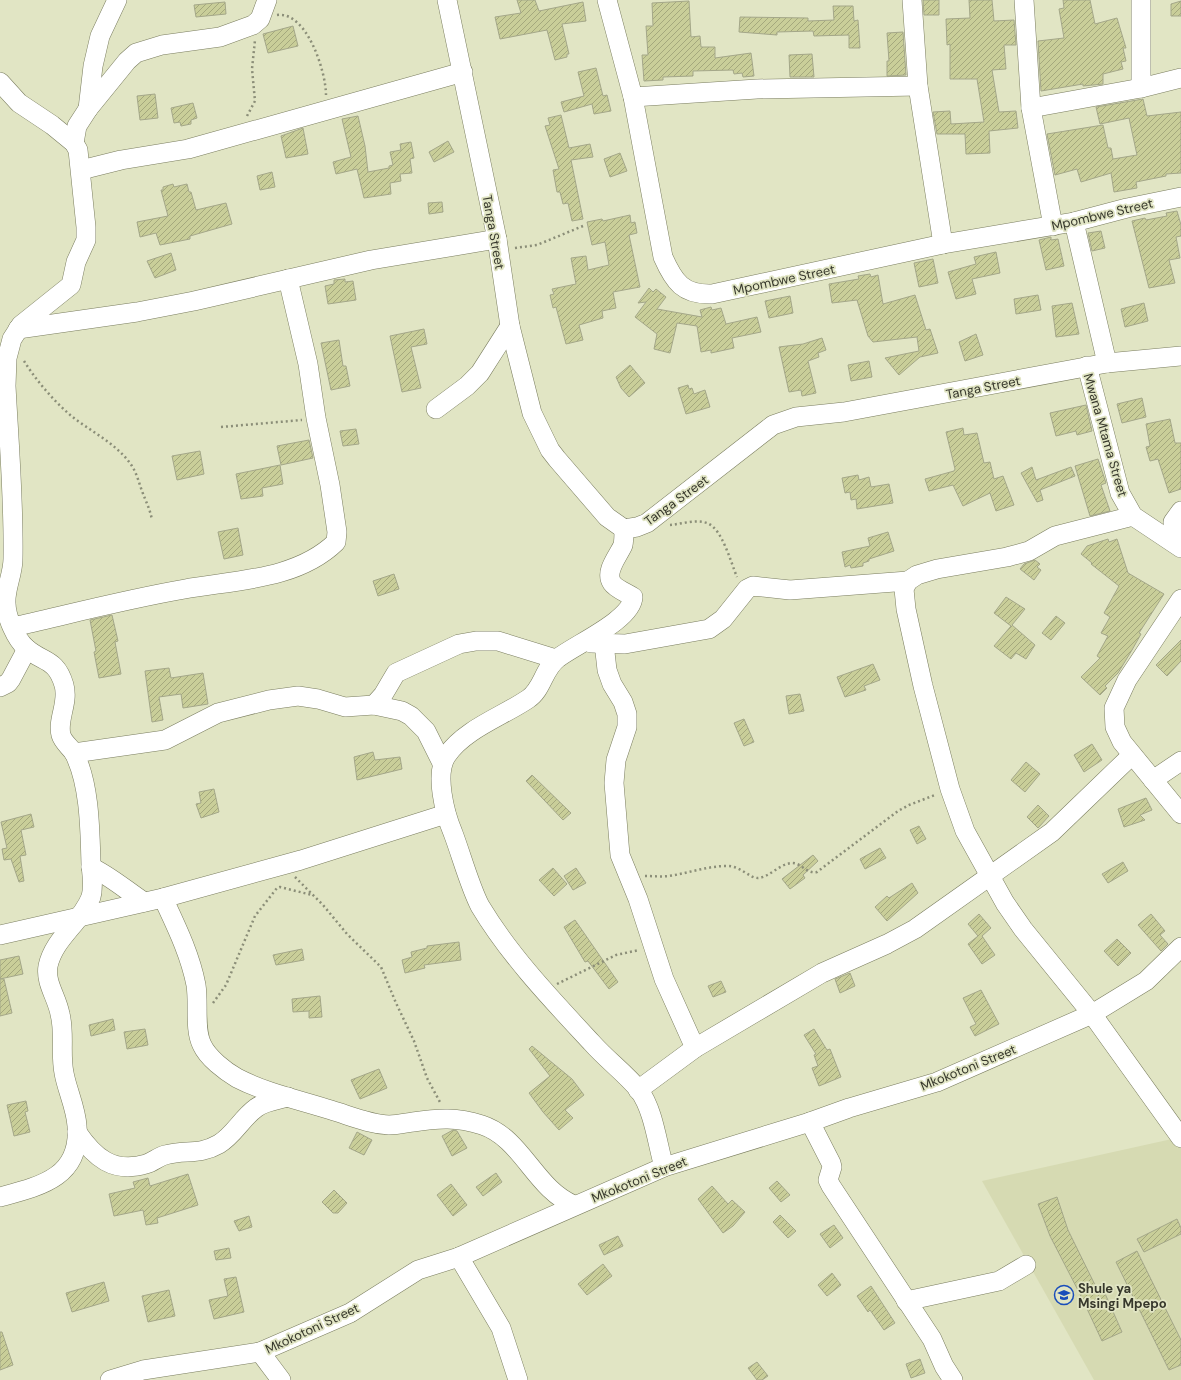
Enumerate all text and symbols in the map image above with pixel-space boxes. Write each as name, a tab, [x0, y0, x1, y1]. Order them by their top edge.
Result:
street label: Tanga Street	[479, 193, 508, 271]
street label: Mpombwe Street	[1050, 195, 1155, 234]
street label: Mpombwe Street	[732, 260, 837, 299]
street label: Mwana Mtama Street	[1080, 371, 1131, 499]
street label: Tanga Street	[944, 372, 1022, 403]
street label: Tanga Street	[641, 471, 712, 529]
street label: Mkokotoni Street	[918, 1041, 1019, 1094]
street label: Mkokotoni Street	[589, 1153, 690, 1206]
place label: Shule ya Msingi Mpepo	[1078, 1280, 1167, 1312]
school or university icon: Shule ya Msingi Mpepo	[1053, 1284, 1075, 1306]
street label: Mkokotoni Street	[263, 1299, 362, 1358]

